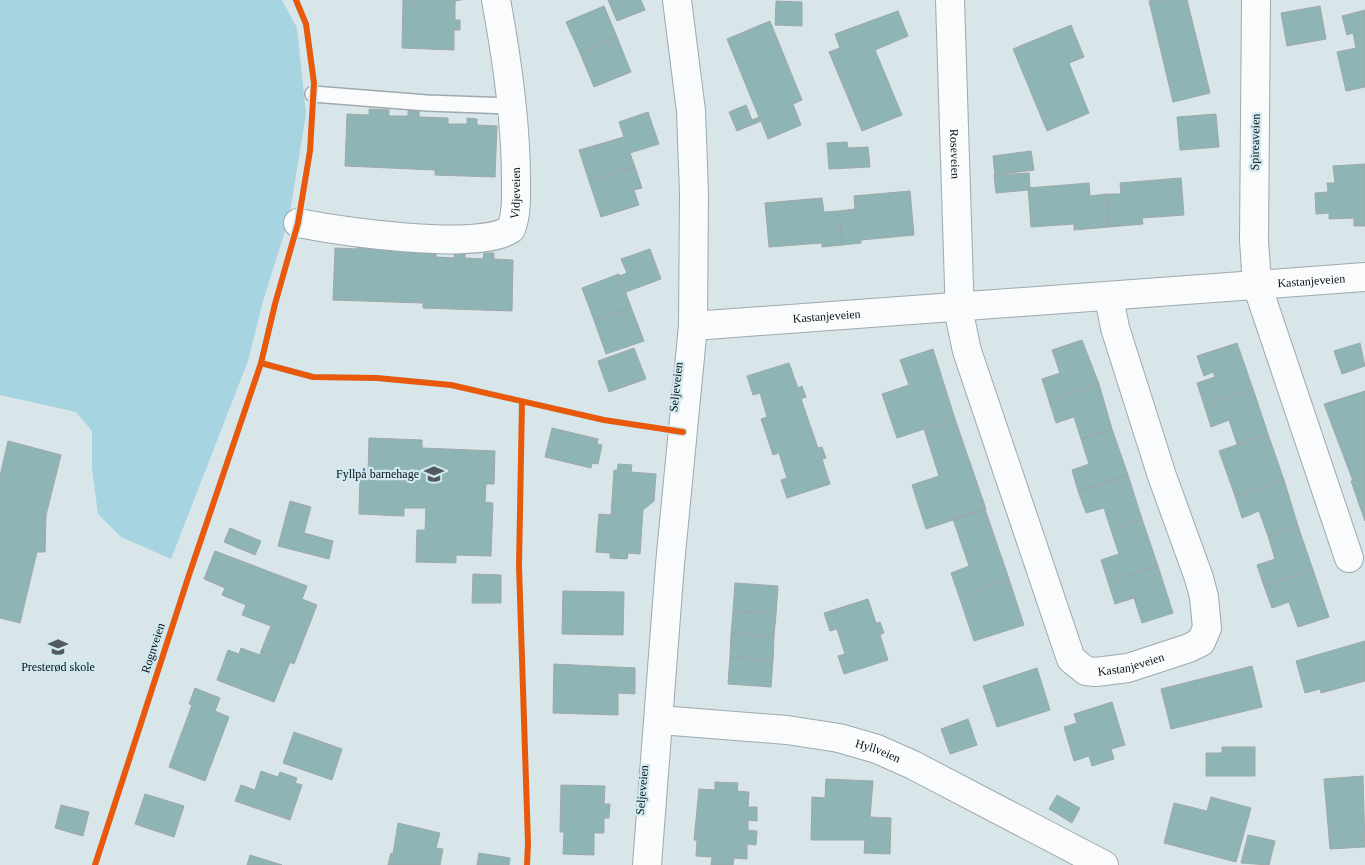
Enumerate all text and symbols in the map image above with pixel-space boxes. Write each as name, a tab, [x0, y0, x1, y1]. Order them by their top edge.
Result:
street label: Spireaveien	[1248, 114, 1262, 170]
street label: Roseveien	[947, 129, 963, 179]
street label: Vidjeveien	[507, 167, 523, 220]
street label: Kastanjeveien	[1277, 271, 1346, 290]
street label: Kastanjeveien	[792, 307, 861, 326]
street label: Seljeveien	[666, 361, 686, 413]
school or university icon: Fyllpå barnehage	[423, 463, 445, 485]
place label: Fyllpå barnehage	[336, 467, 419, 481]
street label: Rognveien	[138, 621, 168, 675]
school or university icon: Presterød skole	[47, 636, 69, 658]
street label: Kastanjeveien	[1097, 650, 1166, 679]
place label: Presterød skole	[21, 660, 95, 674]
street label: Hyllveien	[854, 736, 903, 766]
street label: Seljeveien	[633, 764, 651, 816]

